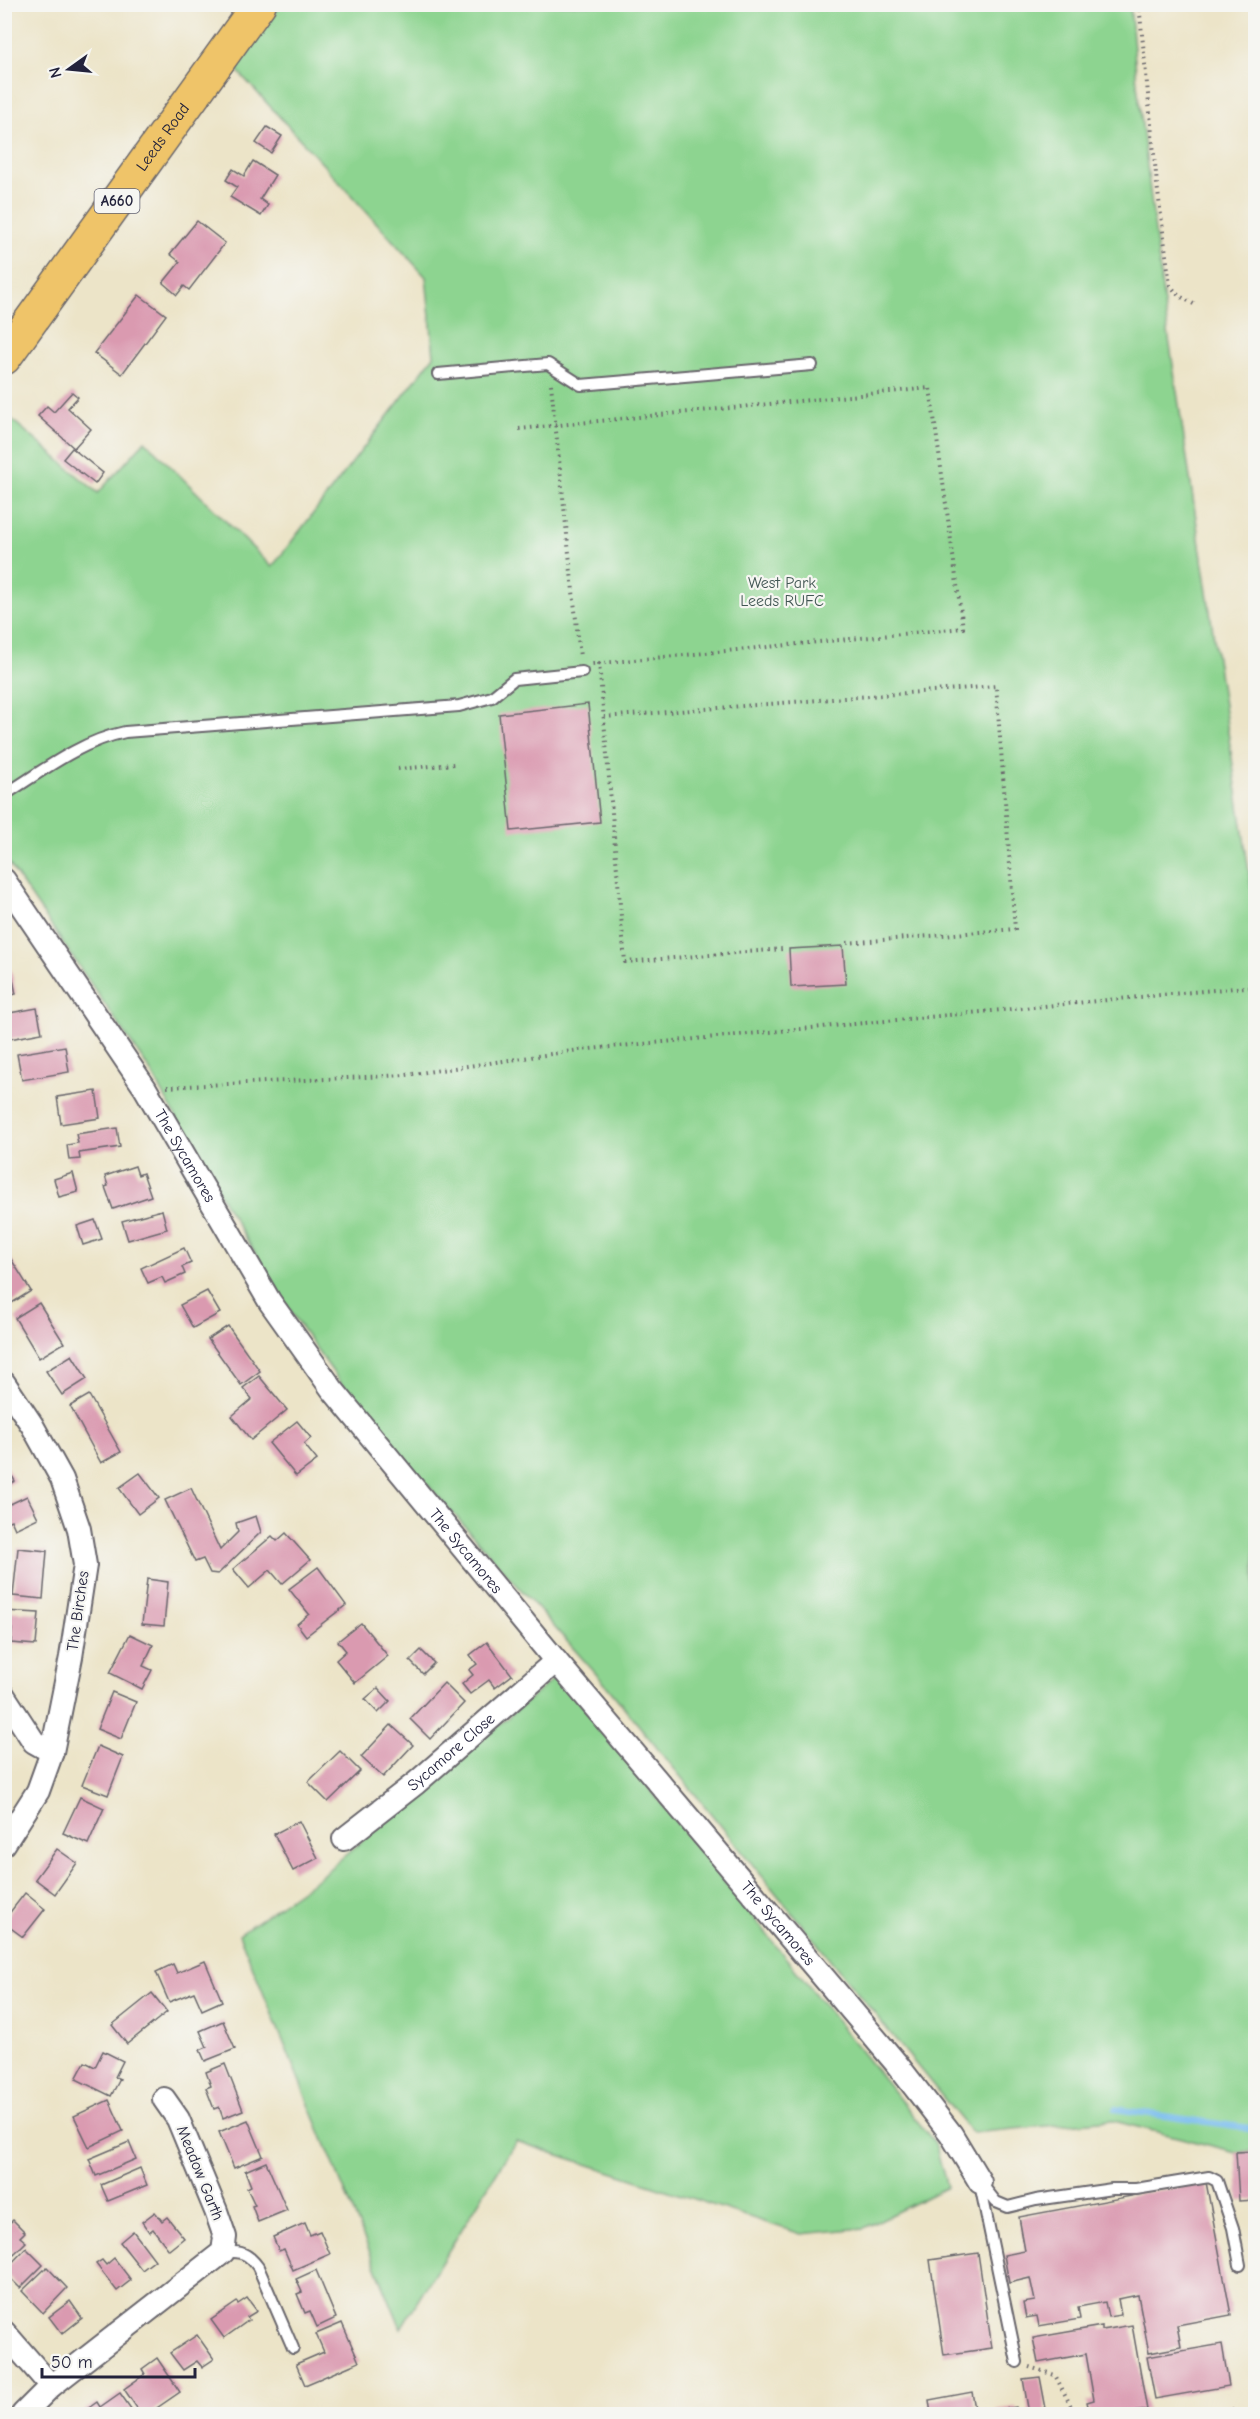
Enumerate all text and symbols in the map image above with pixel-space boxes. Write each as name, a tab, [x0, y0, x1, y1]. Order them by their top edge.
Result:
north arrow	[39, 39, 99, 99]
text: N	[45, 65, 66, 80]
street label: Leeds Road	[133, 100, 193, 175]
road number: A660	[94, 189, 140, 213]
park label: West Park Leeds RUFC	[740, 574, 824, 610]
street label: The Sycamores	[151, 1106, 219, 1206]
street label: The Sycamores	[425, 1505, 506, 1597]
street label: The Birches	[63, 1569, 93, 1652]
street label: Sycamore Close	[404, 1710, 498, 1795]
street label: The Sycamores	[737, 1878, 819, 1969]
street label: Meadow Garth	[173, 2123, 227, 2223]
scale bar	[42, 2341, 195, 2379]
text: 50 m	[51, 2352, 93, 2373]

